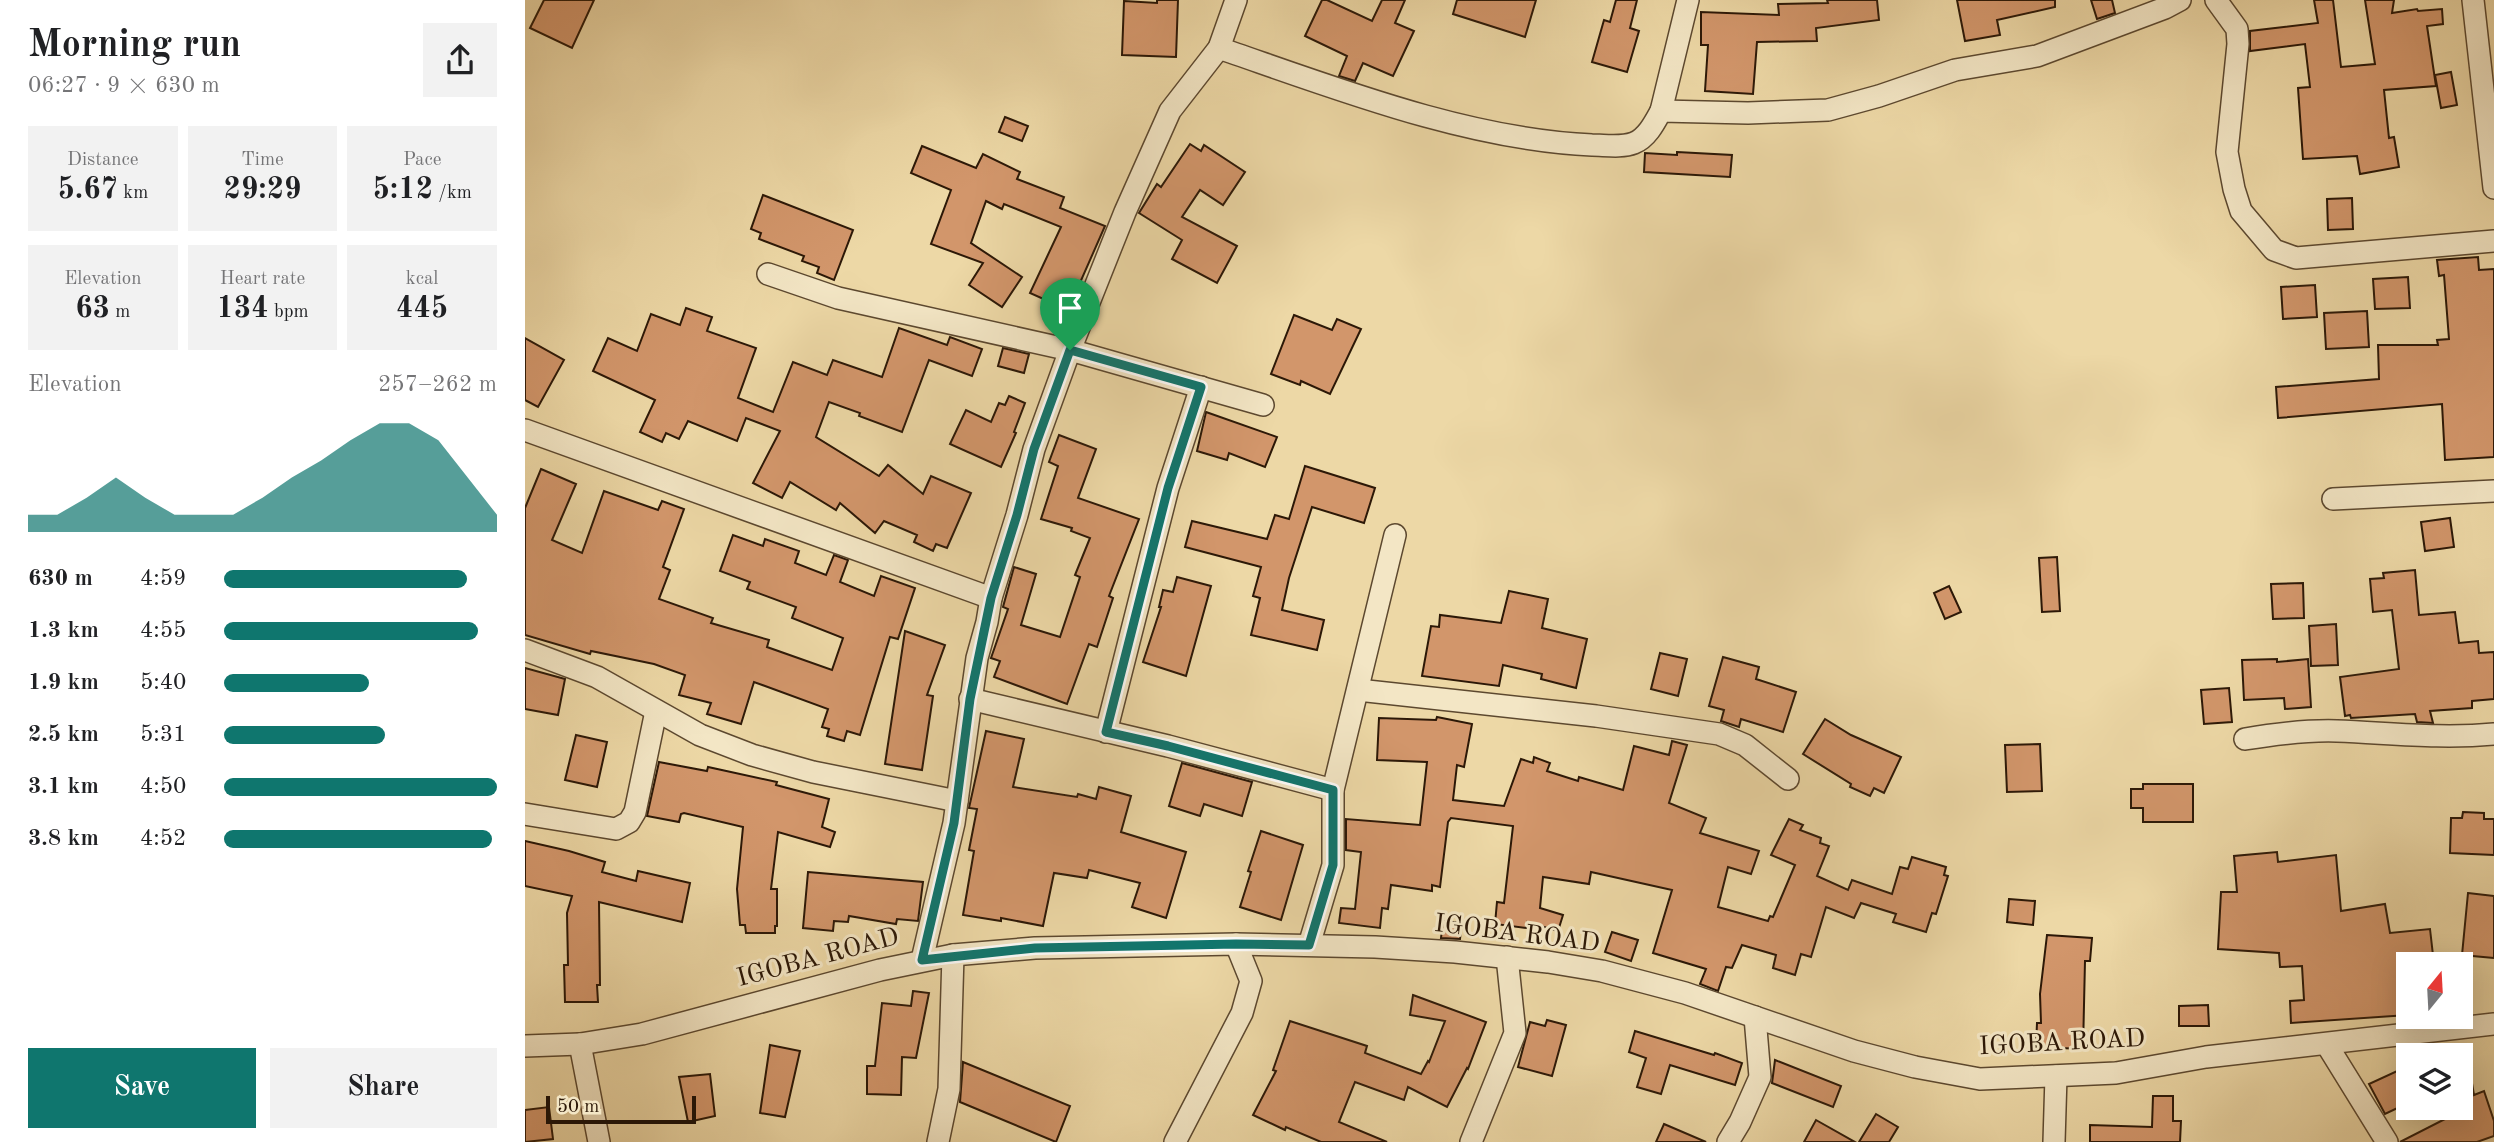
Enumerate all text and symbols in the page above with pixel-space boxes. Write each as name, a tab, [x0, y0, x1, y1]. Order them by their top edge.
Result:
button: share	[423, 23, 497, 97]
text: Morning run	[28, 27, 241, 65]
text: 06:27 · 9 × 630 m	[28, 74, 220, 97]
text: Distance	[67, 151, 139, 170]
text: Time	[241, 151, 284, 170]
text: Pace	[403, 151, 441, 170]
text: 5.67	[57, 175, 118, 205]
text: 29:29	[223, 175, 301, 205]
text: 5:12	[372, 175, 433, 205]
text: km	[118, 184, 148, 203]
text: /km	[433, 184, 472, 203]
text: Elevation	[64, 270, 141, 289]
text: Heart rate	[220, 270, 305, 289]
text: kcal	[406, 270, 439, 289]
pin	[1040, 278, 1100, 350]
icon: arrive	[1051, 289, 1089, 327]
text: 63	[75, 294, 110, 324]
text: 134	[216, 294, 269, 324]
text: 445	[396, 294, 448, 324]
text: m	[110, 303, 130, 322]
text: bpm	[269, 303, 309, 322]
text: Elevation	[28, 373, 122, 396]
text: 257–262 m	[378, 373, 497, 396]
text: 630 m	[28, 567, 93, 590]
text: 4:59	[140, 567, 186, 590]
text: 1.3 km	[28, 619, 99, 642]
text: 4:55	[140, 619, 186, 642]
text: 1.9 km	[28, 671, 99, 694]
text: 5:40	[140, 671, 186, 694]
text: 2.5 km	[28, 723, 99, 746]
text: 5:31	[140, 723, 186, 746]
text: 3.1 km	[28, 775, 99, 798]
text: 4:50	[140, 775, 186, 798]
text: 3.8 km	[28, 827, 99, 850]
text: 4:52	[140, 827, 186, 850]
street label: IGOBA ROAD	[1433, 911, 1601, 957]
street label: IGOBA ROAD	[734, 924, 902, 992]
north arrow	[2396, 952, 2473, 1029]
map controls	[2396, 952, 2473, 1120]
street label: IGOBA ROAD	[1978, 1026, 2146, 1060]
button: layers	[2396, 1043, 2473, 1120]
button: Save	[28, 1048, 256, 1128]
button: Share	[270, 1048, 497, 1128]
scale bar	[546, 1093, 697, 1125]
text: 50 m	[557, 1098, 599, 1117]

